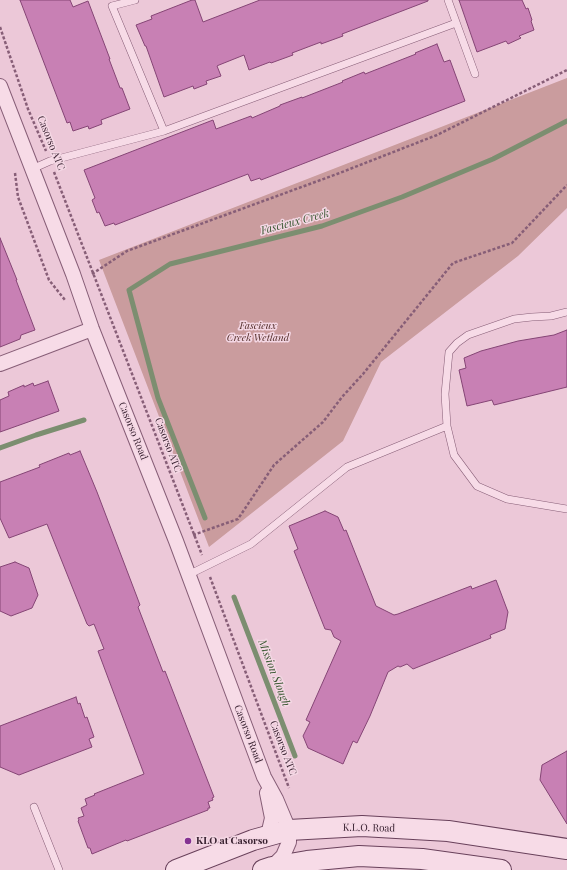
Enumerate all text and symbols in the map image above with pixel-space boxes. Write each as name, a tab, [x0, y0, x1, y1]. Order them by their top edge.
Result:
street label: Casorso ATC	[35, 114, 67, 172]
water label: Fascieux Creek	[259, 207, 331, 237]
park label: Fascieux Creek Wetland	[227, 320, 289, 344]
street label: Casorso Road	[116, 400, 150, 462]
street label: Casorso ATC	[152, 416, 184, 474]
water label: Mission Slough	[255, 638, 293, 708]
street label: Casorso Road	[231, 703, 265, 765]
street label: Casorso ATC	[267, 719, 299, 777]
street label: K.L.O. Road	[343, 822, 395, 834]
place label: KLO at Casorso	[196, 835, 268, 847]
marker: KLO at Casorso	[183, 836, 193, 846]

